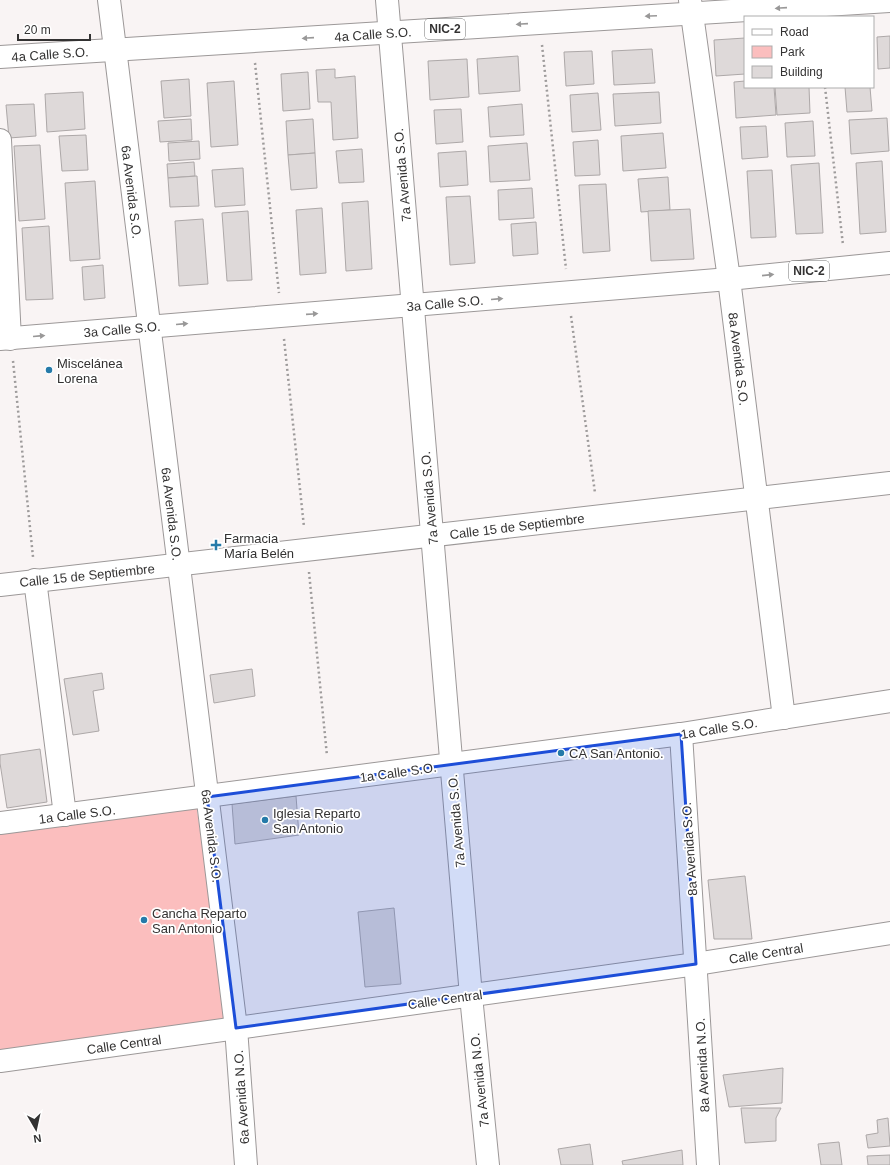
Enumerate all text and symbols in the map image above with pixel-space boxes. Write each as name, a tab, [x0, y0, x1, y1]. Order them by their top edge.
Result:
one-way arrow	[775, 5, 787, 12]
one-way arrow	[645, 13, 657, 20]
scale bar	[18, 16, 90, 42]
legend	[744, 16, 874, 88]
road number: NIC-2	[425, 19, 465, 39]
one-way arrow	[516, 21, 528, 28]
text: 20 m	[24, 23, 51, 37]
street label: 4a Calle S.O.	[334, 24, 412, 45]
text: Road	[780, 25, 809, 39]
one-way arrow	[302, 34, 314, 41]
street label: 4a Calle S.O.	[11, 44, 89, 65]
text: Park	[780, 45, 806, 59]
text: Building	[780, 65, 823, 79]
street label: 7a Avenida S.O.	[391, 128, 414, 222]
street label: 6a Avenida S.O.	[118, 145, 145, 239]
road number: NIC-2	[789, 261, 829, 281]
one-way arrow	[762, 272, 774, 279]
street label: 3a Calle S.O.	[406, 293, 484, 314]
one-way arrow	[491, 295, 503, 302]
one-way arrow	[306, 310, 318, 317]
street label: 8a Avenida S.O.	[725, 312, 752, 406]
street label: 3a Calle S.O.	[83, 319, 161, 340]
one-way arrow	[176, 321, 188, 328]
one-way arrow	[33, 333, 45, 340]
place label: Miscelánea Lorena	[57, 356, 124, 386]
marker: Miscelánea Lorena	[44, 365, 54, 375]
street label: 7a Avenida S.O.	[418, 451, 441, 545]
street label: 6a Avenida S.O.	[158, 467, 185, 561]
street label: Calle 15 de Septiembre	[449, 511, 585, 542]
place label: Farmacia María Belén	[224, 531, 294, 561]
marker: Farmacia María Belén	[211, 540, 221, 550]
street label: Calle 15 de Septiembre	[19, 561, 155, 590]
street label: 1a Calle S.O.	[680, 715, 758, 742]
place label: CA San Antonio.	[569, 746, 664, 761]
marker: CA San Antonio.	[556, 748, 566, 758]
street label: 1a Calle S.O.	[359, 760, 437, 785]
street label: 7a Avenida S.O.	[445, 774, 468, 868]
street label: 6a Avenida S.O.	[198, 789, 225, 883]
street label: 1a Calle S.O.	[38, 802, 116, 827]
street label: 8a Avenida S.O.	[679, 802, 700, 896]
place label: Iglesia Reparto San Antonio	[273, 806, 360, 836]
marker: Iglesia Reparto San Antonio	[260, 815, 270, 825]
place label: Cancha Reparto San Antonio	[152, 906, 247, 936]
marker: Cancha Reparto San Antonio	[139, 915, 149, 925]
street label: Calle Central	[728, 940, 804, 967]
street label: Calle Central	[407, 987, 483, 1012]
street label: 8a Avenida N.O.	[693, 1017, 712, 1113]
street label: Calle Central	[86, 1032, 162, 1057]
street label: 7a Avenida N.O.	[467, 1032, 492, 1128]
street label: 6a Avenida N.O.	[231, 1049, 252, 1145]
north arrow	[16, 1109, 56, 1149]
text: N	[33, 1132, 42, 1145]

